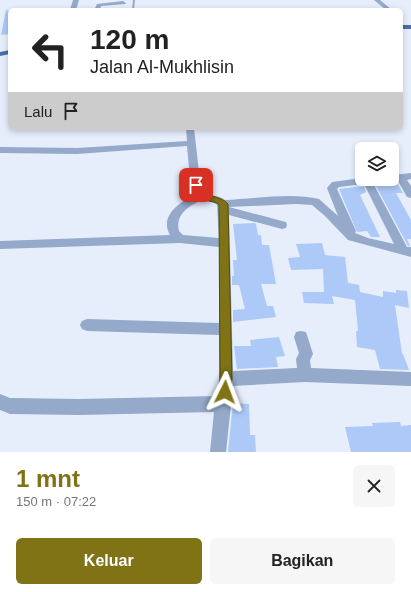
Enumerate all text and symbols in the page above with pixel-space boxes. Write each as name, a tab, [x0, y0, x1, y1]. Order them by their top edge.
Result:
icon: left	[24, 24, 76, 76]
text: 120 m	[90, 24, 169, 55]
text: Jalan Al-Mukhlisin	[90, 57, 234, 77]
icon: arrive	[60, 100, 82, 122]
text: Lalu	[24, 103, 52, 120]
map controls	[355, 142, 399, 186]
button: layers	[355, 142, 399, 186]
pin	[179, 168, 213, 202]
icon: arrive	[185, 174, 207, 196]
position arrow	[204, 371, 246, 413]
text: 1 mnt	[16, 465, 80, 492]
button: close	[353, 465, 395, 507]
text: 150 m · 07:22	[16, 494, 96, 509]
button: Keluar	[16, 538, 202, 584]
button: Bagikan	[210, 538, 395, 584]

